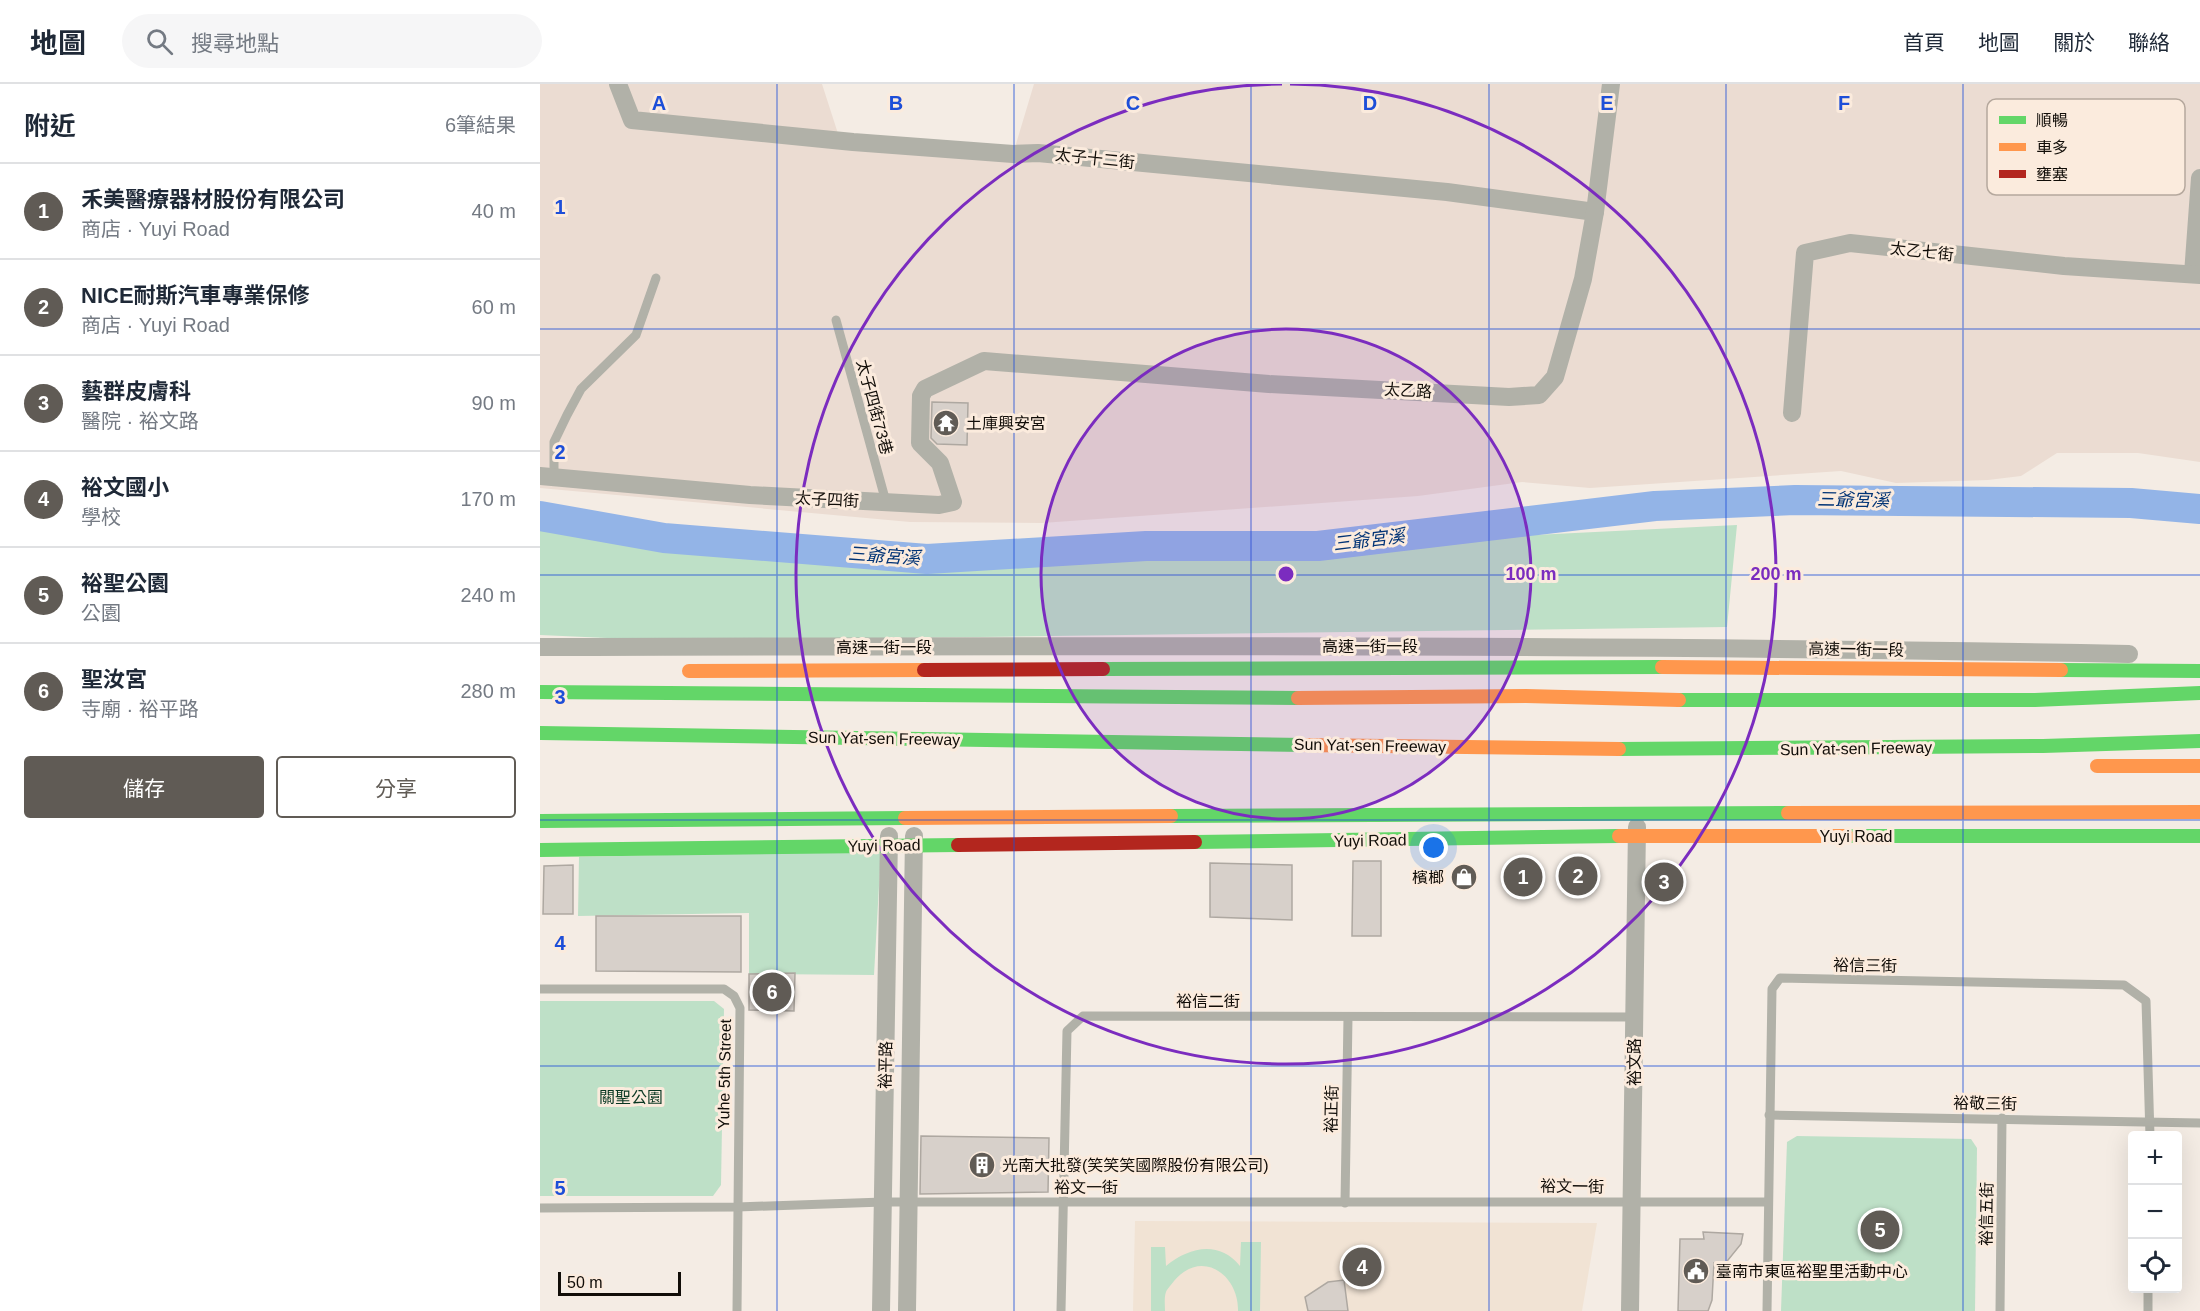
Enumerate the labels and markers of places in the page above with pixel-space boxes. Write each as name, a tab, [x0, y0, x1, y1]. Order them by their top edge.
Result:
temple icon: 土庫興安宮	[931, 408, 961, 438]
place label: 土庫興安宮	[966, 415, 1046, 432]
centre of rings	[1276, 564, 1296, 584]
pin: 1	[1504, 854, 1542, 900]
pin: 2	[1558, 854, 1598, 898]
pin: 3	[1644, 860, 1684, 904]
shop icon: 檳榔	[1449, 862, 1479, 892]
place label: 檳榔	[1412, 869, 1444, 886]
pin: 6	[752, 970, 792, 1014]
building icon: 光南大批發(笑笑笑國際股份有限公司)	[967, 1150, 997, 1180]
place label: 光南大批發(笑笑笑國際股份有限公司)	[1002, 1157, 1269, 1174]
pin: 5	[1860, 1208, 1900, 1252]
pin: 4	[1342, 1244, 1382, 1290]
public building icon: 臺南市東區裕聖里活動中心	[1681, 1256, 1711, 1286]
place label: 臺南市東區裕聖里活動中心	[1716, 1263, 1908, 1280]

